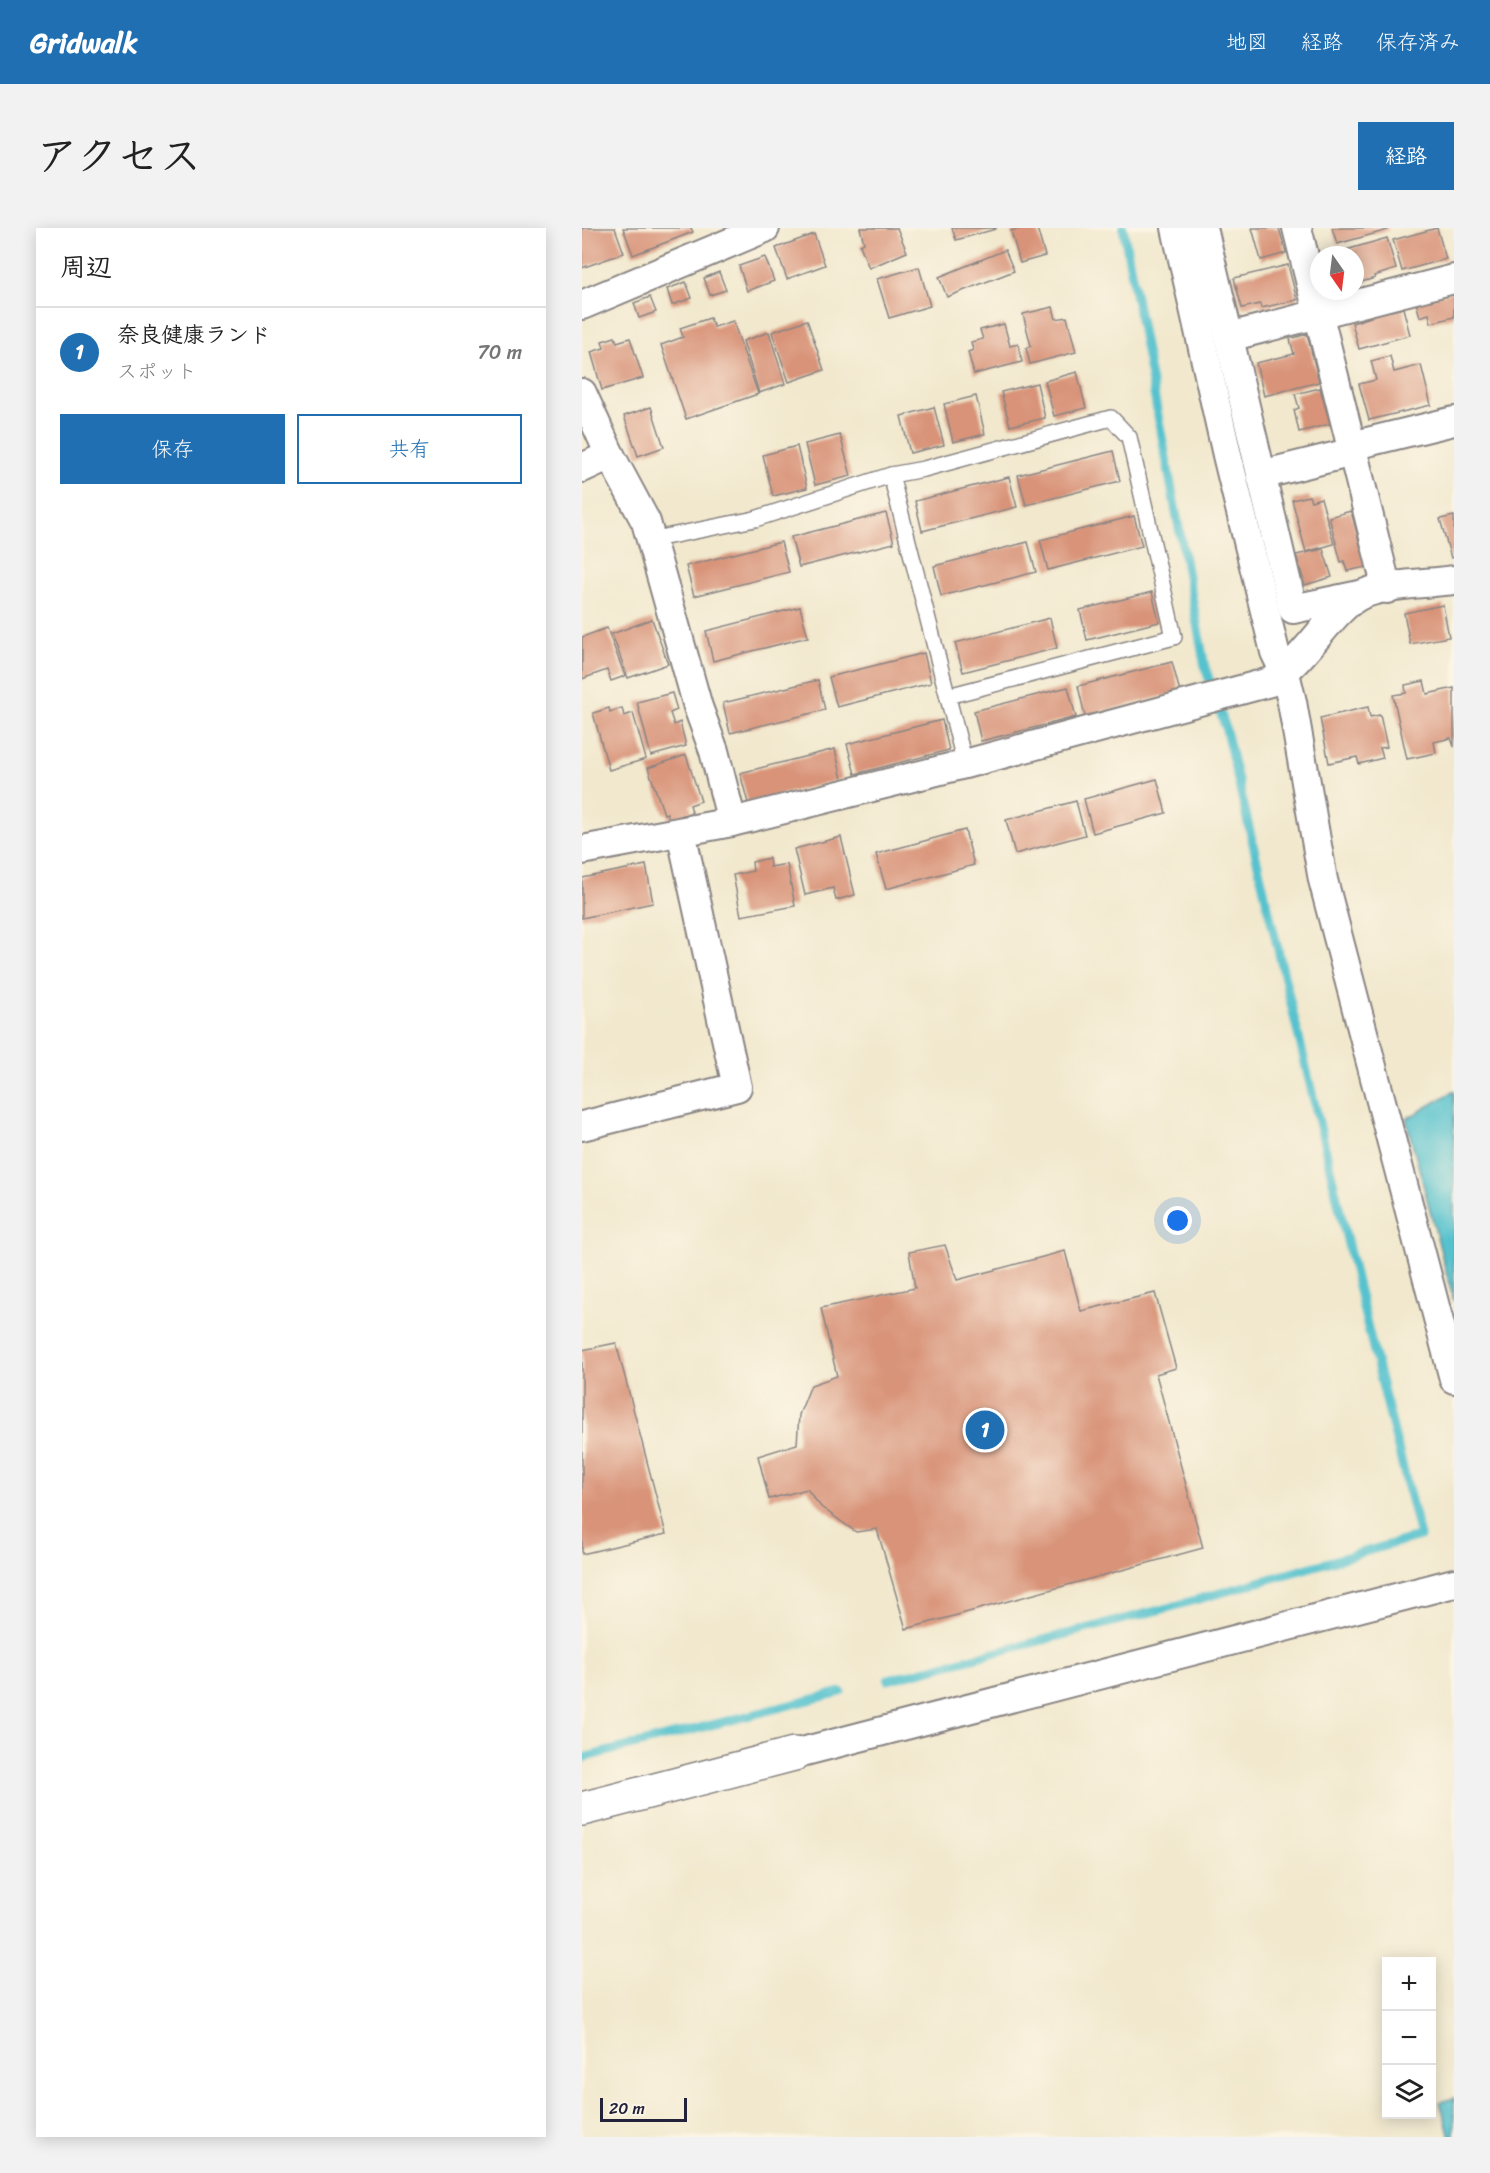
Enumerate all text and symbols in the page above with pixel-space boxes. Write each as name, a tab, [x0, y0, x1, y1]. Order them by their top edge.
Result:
text: Gridwalk	[30, 18, 138, 67]
text: 地図	[1226, 23, 1268, 61]
text: 経路	[1301, 23, 1343, 61]
text: 保存済み	[1376, 23, 1460, 61]
text: アクセス	[36, 119, 201, 193]
button: 経路	[1358, 122, 1454, 190]
text: 周辺	[60, 244, 112, 290]
north arrow	[1310, 246, 1364, 300]
text: 奈良健康ランド	[117, 315, 271, 354]
text: 1	[75, 335, 84, 370]
text: 70 m	[477, 335, 522, 370]
text: スポット	[117, 354, 197, 389]
button: 保存	[60, 414, 285, 484]
button: 共有	[297, 414, 522, 484]
your location	[1163, 1206, 1192, 1235]
pin: 1	[966, 1408, 1004, 1452]
map controls	[1382, 1957, 1436, 2119]
button: +	[1382, 1957, 1436, 2011]
button: −	[1382, 2011, 1436, 2065]
button: layers	[1382, 2065, 1436, 2119]
text: 20 m	[609, 2094, 645, 2123]
scale bar	[600, 2095, 687, 2122]

